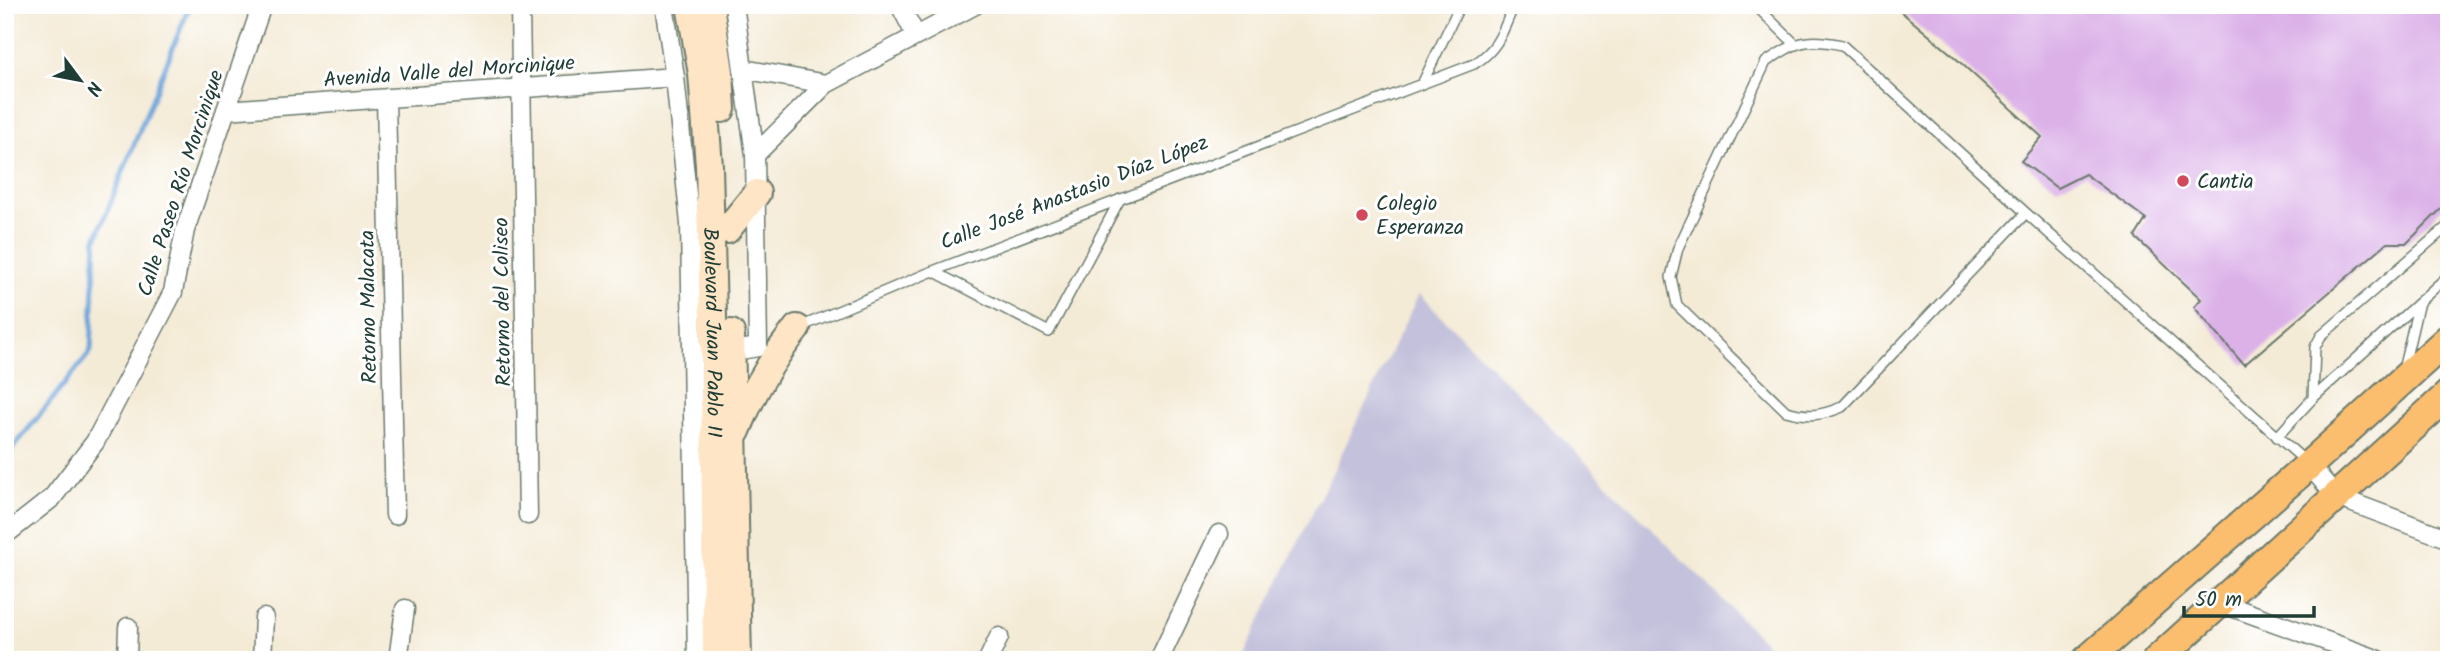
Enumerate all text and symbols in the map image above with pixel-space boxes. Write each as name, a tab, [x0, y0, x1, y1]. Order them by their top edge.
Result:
north arrow	[46, 46, 116, 116]
street label: Avenida Valle del Morcinique	[322, 47, 576, 98]
street label: Calle Paseo Río Morcinique	[129, 65, 234, 301]
text: N	[77, 75, 109, 101]
street label: Calle José Anastasio Díaz López	[936, 127, 1213, 260]
place label: Cantia	[2197, 166, 2254, 199]
marker: Cantia	[2175, 173, 2191, 189]
place label: Colegio Esperanza	[1376, 188, 1464, 245]
marker: Colegio Esperanza	[1354, 207, 1370, 223]
street label: Retorno del Coliseo	[486, 217, 521, 387]
street label: Boulevard Juan Pablo II	[693, 227, 730, 438]
street label: Retorno Malacata	[352, 230, 387, 384]
scale bar	[2184, 574, 2314, 618]
text: 50 m	[2195, 584, 2242, 617]

